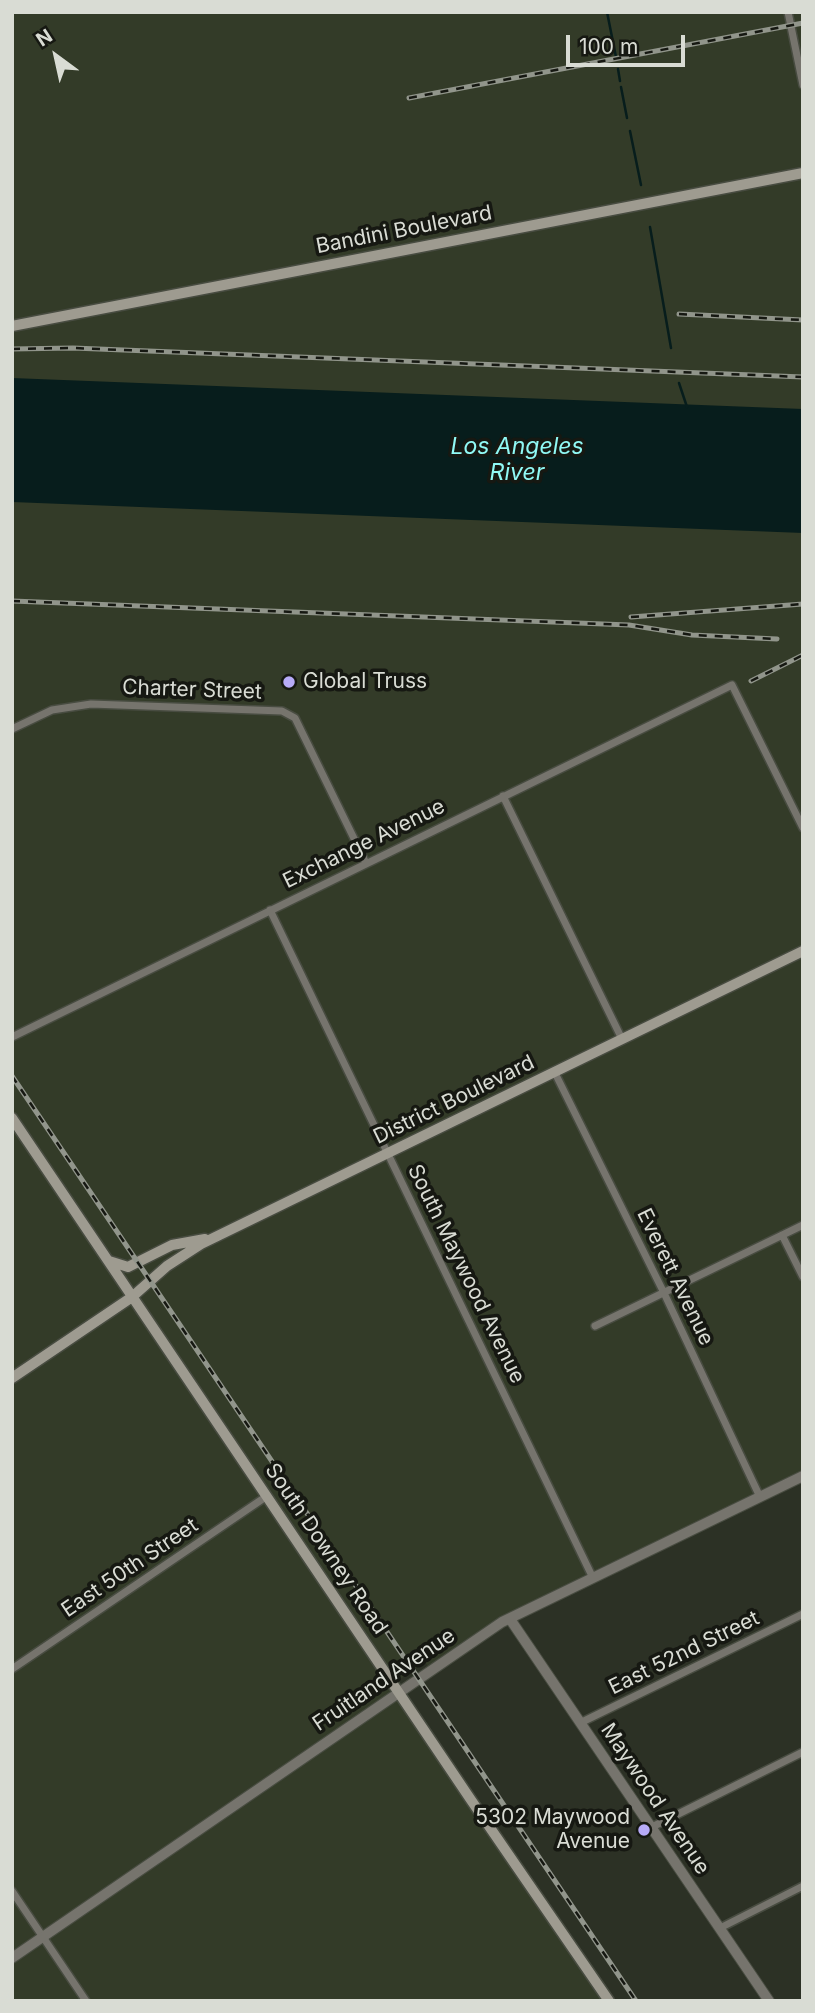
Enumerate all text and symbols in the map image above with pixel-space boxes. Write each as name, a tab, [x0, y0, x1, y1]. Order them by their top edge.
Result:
north arrow	[21, 21, 91, 91]
scale bar	[570, 21, 689, 65]
text: N	[32, 24, 57, 52]
text: 100 m	[579, 34, 638, 59]
street label: Bandini Boulevard	[314, 201, 494, 259]
water label: Los Angeles River	[450, 433, 584, 487]
place label: Global Truss	[303, 669, 427, 695]
marker: Global Truss	[281, 674, 297, 690]
street label: Charter Street	[122, 675, 262, 705]
street label: Exchange Avenue	[279, 794, 449, 894]
street label: District Boulevard	[369, 1050, 539, 1150]
street label: South Maywood Avenue	[402, 1160, 530, 1388]
street label: Everett Avenue	[631, 1205, 719, 1349]
street label: South Downey Road	[259, 1459, 393, 1639]
street label: East 50th Street	[57, 1513, 203, 1623]
street label: East 52nd Street	[605, 1606, 763, 1700]
street label: Fruitland Avenue	[308, 1623, 460, 1737]
street label: Maywood Avenue	[595, 1719, 715, 1879]
place label: 5302 Maywood Avenue	[475, 1805, 630, 1855]
marker: 5302 Maywood Avenue	[636, 1822, 652, 1838]

